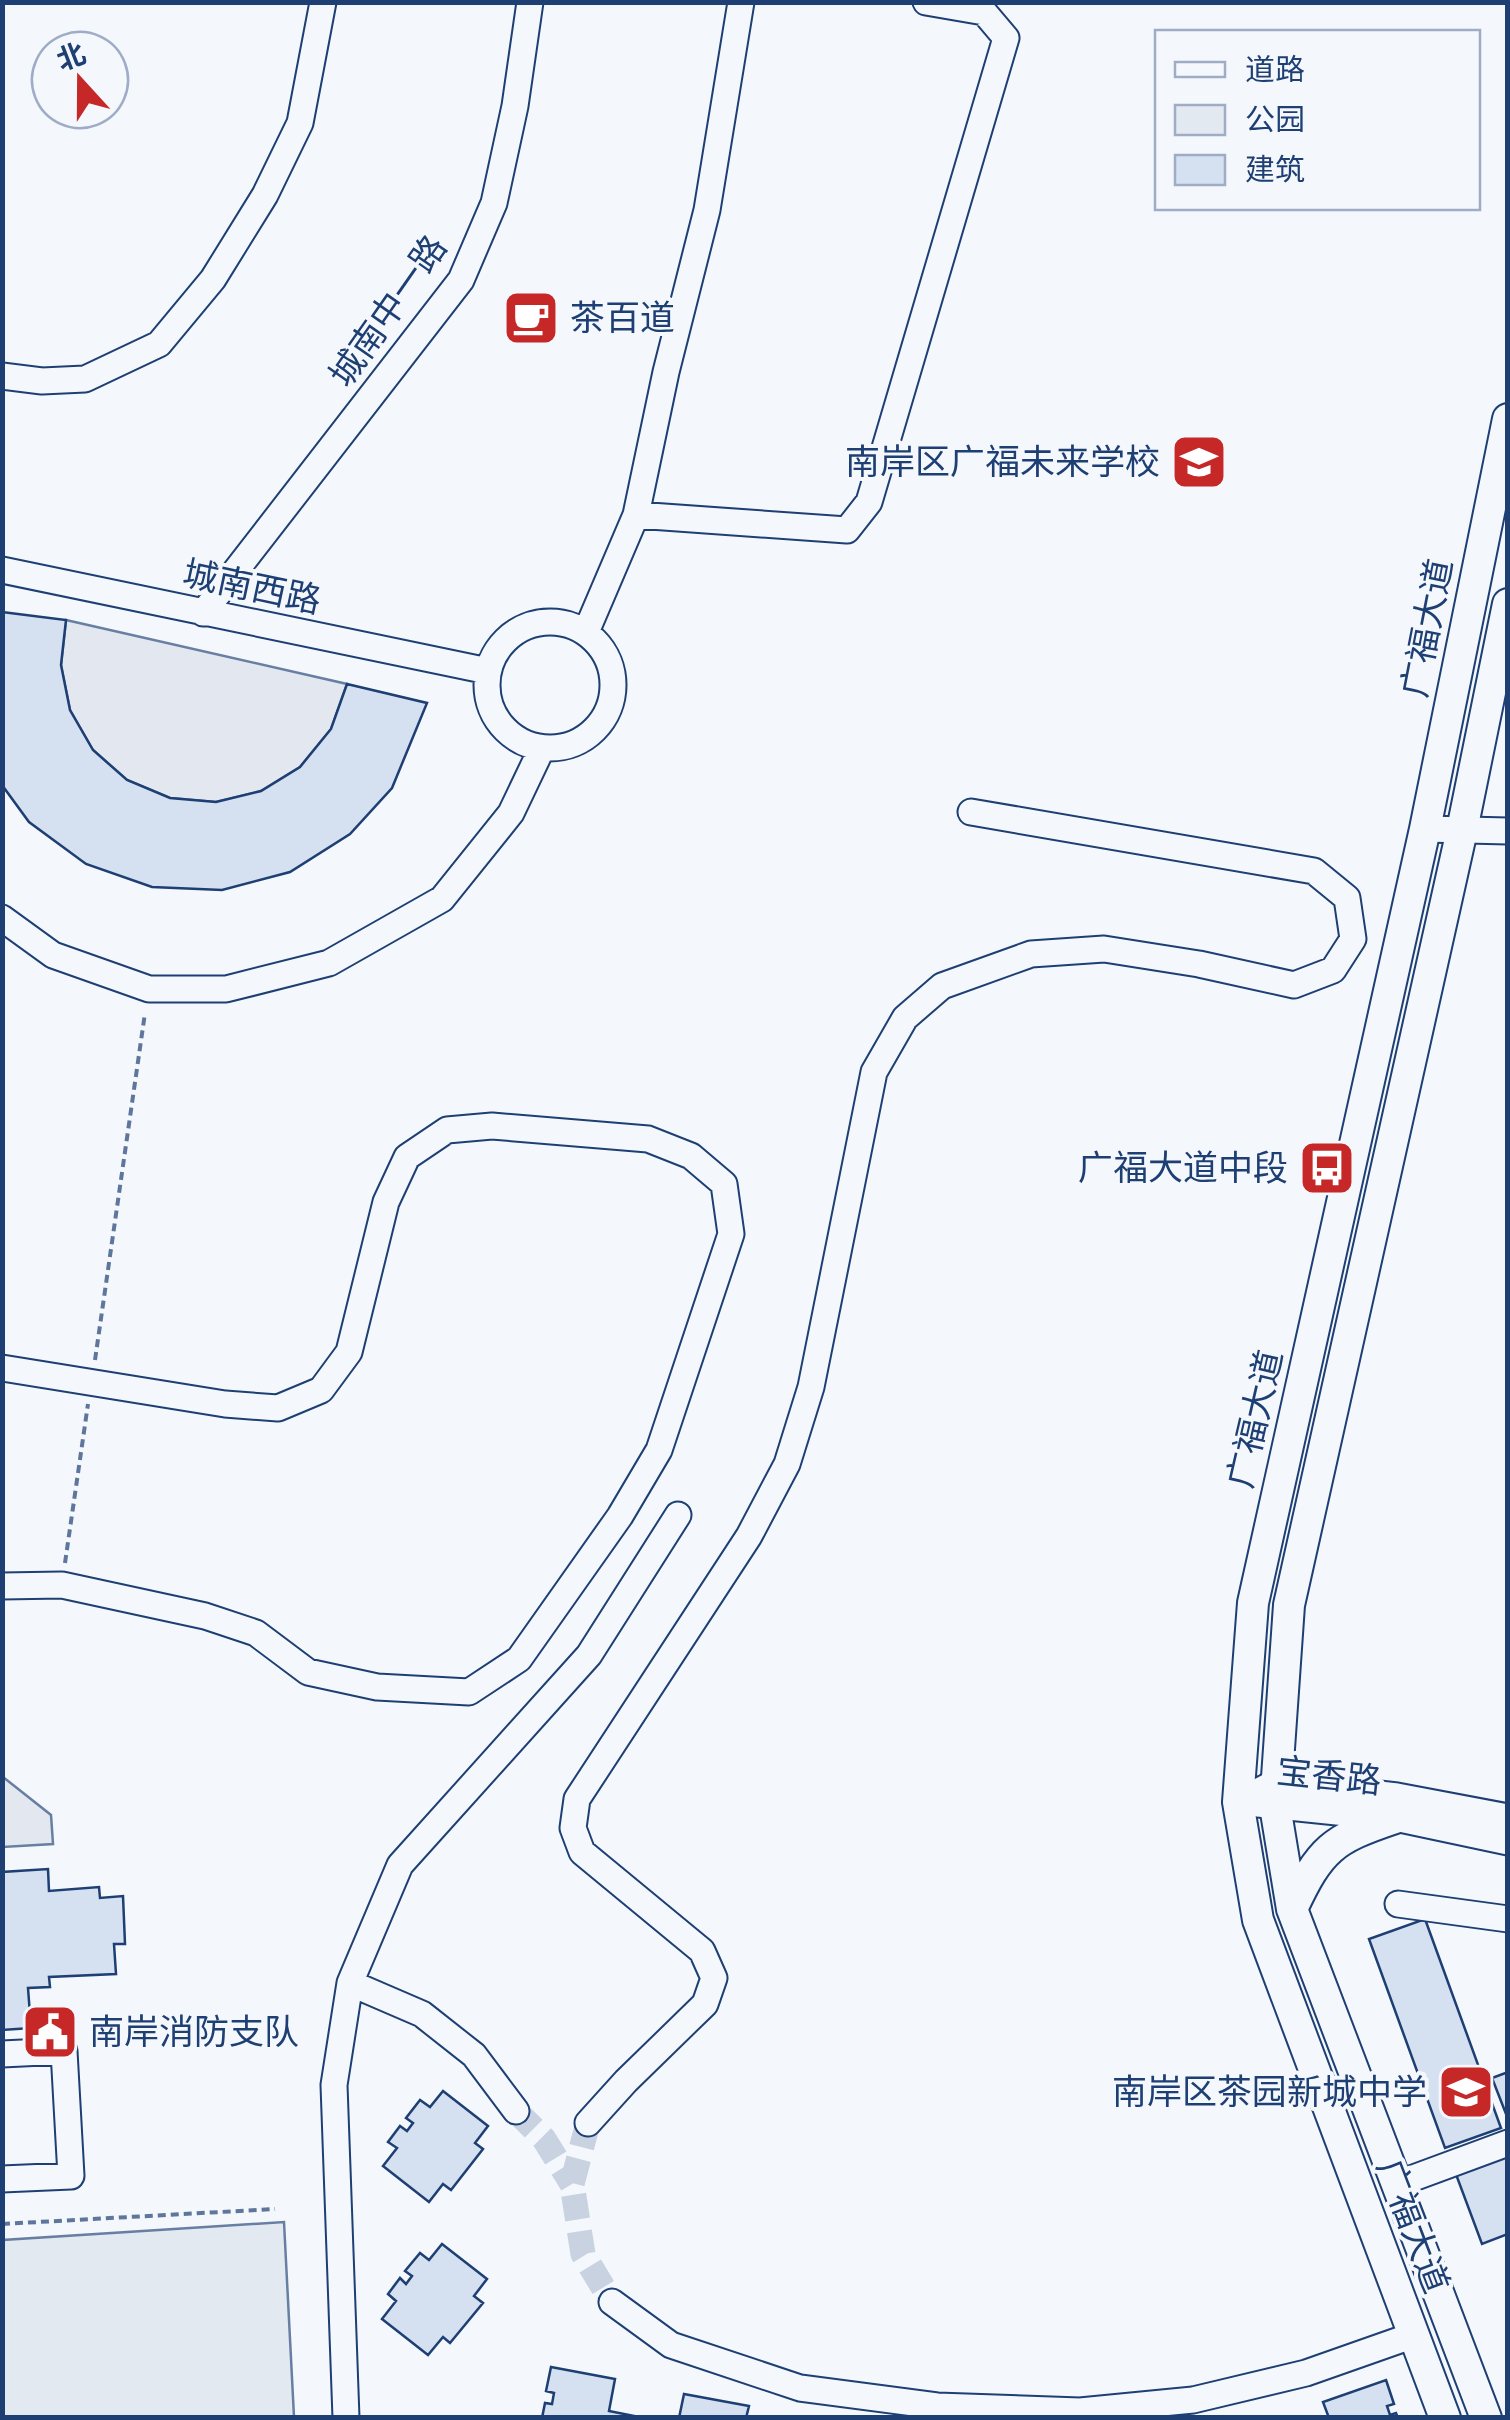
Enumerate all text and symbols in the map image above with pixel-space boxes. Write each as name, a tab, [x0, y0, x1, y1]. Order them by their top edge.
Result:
north arrow	[30, 30, 130, 130]
legend	[1155, 30, 1480, 210]
text: 北	[52, 35, 91, 78]
text: 道路	[1245, 50, 1305, 88]
text: 公园	[1245, 100, 1305, 138]
text: 建筑	[1245, 150, 1305, 188]
street label: 城南中一路	[320, 227, 456, 395]
cafe icon: 茶百道	[501, 288, 561, 348]
place label: 茶百道	[570, 296, 675, 340]
school or university icon: 南岸区广福未来学校	[1169, 432, 1229, 492]
place label: 南岸区广福未来学校	[845, 440, 1160, 484]
street label: 城南西路	[179, 551, 325, 623]
street label: 广福大道	[1392, 555, 1462, 701]
bus stop icon: 广福大道中段	[1297, 1138, 1357, 1198]
place label: 广福大道中段	[1078, 1146, 1288, 1190]
street label: 广福大道	[1218, 1346, 1292, 1492]
street label: 宝香路	[1274, 1749, 1384, 1803]
public building icon: 南岸消防支队	[20, 2002, 80, 2062]
place label: 南岸消防支队	[89, 2010, 299, 2054]
school or university icon: 南岸区茶园新城中学	[1436, 2062, 1496, 2122]
place label: 南岸区茶园新城中学	[1112, 2070, 1427, 2114]
street label: 广福大道	[1367, 2153, 1459, 2299]

